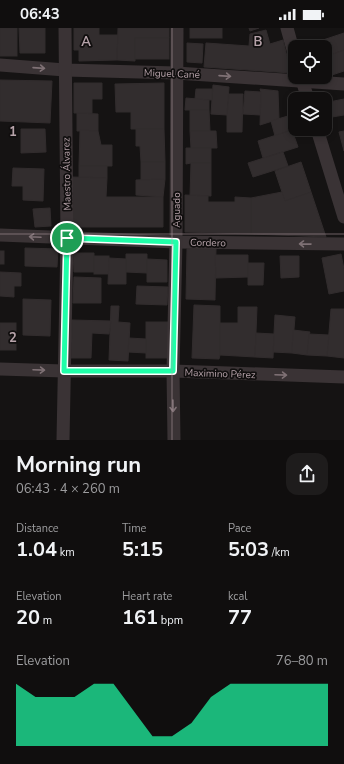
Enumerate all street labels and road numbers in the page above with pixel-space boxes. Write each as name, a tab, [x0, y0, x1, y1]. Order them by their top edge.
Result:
street label: Miguel Cané	[144, 66, 200, 82]
street label: Maestro Álvarez	[59, 137, 75, 211]
street label: Aguado	[170, 192, 184, 228]
street label: Cordero	[190, 236, 226, 250]
street label: Maximino Pérez	[184, 366, 256, 382]

